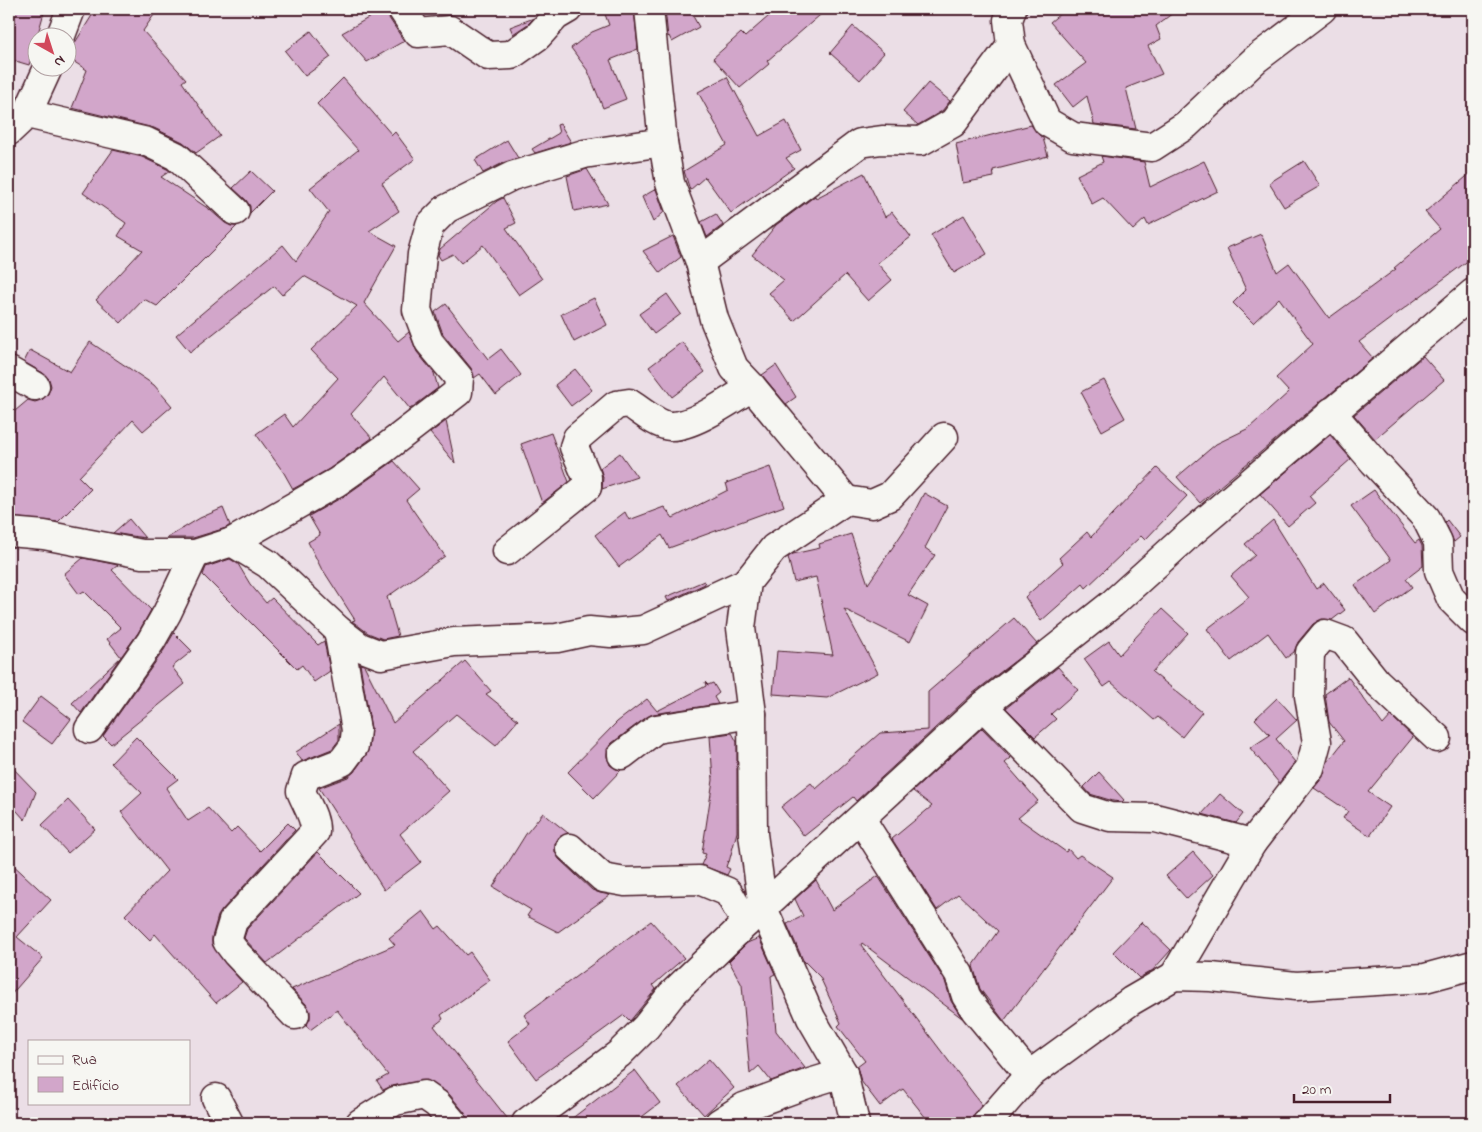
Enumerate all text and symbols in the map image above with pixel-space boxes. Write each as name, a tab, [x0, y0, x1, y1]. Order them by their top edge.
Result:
north arrow	[28, 28, 78, 78]
text: N	[49, 50, 70, 72]
legend	[28, 1040, 190, 1104]
text: Rua	[72, 1049, 97, 1071]
scale bar	[1294, 1072, 1391, 1104]
text: Edifício	[72, 1075, 119, 1097]
text: 20 m	[1302, 1079, 1332, 1101]

